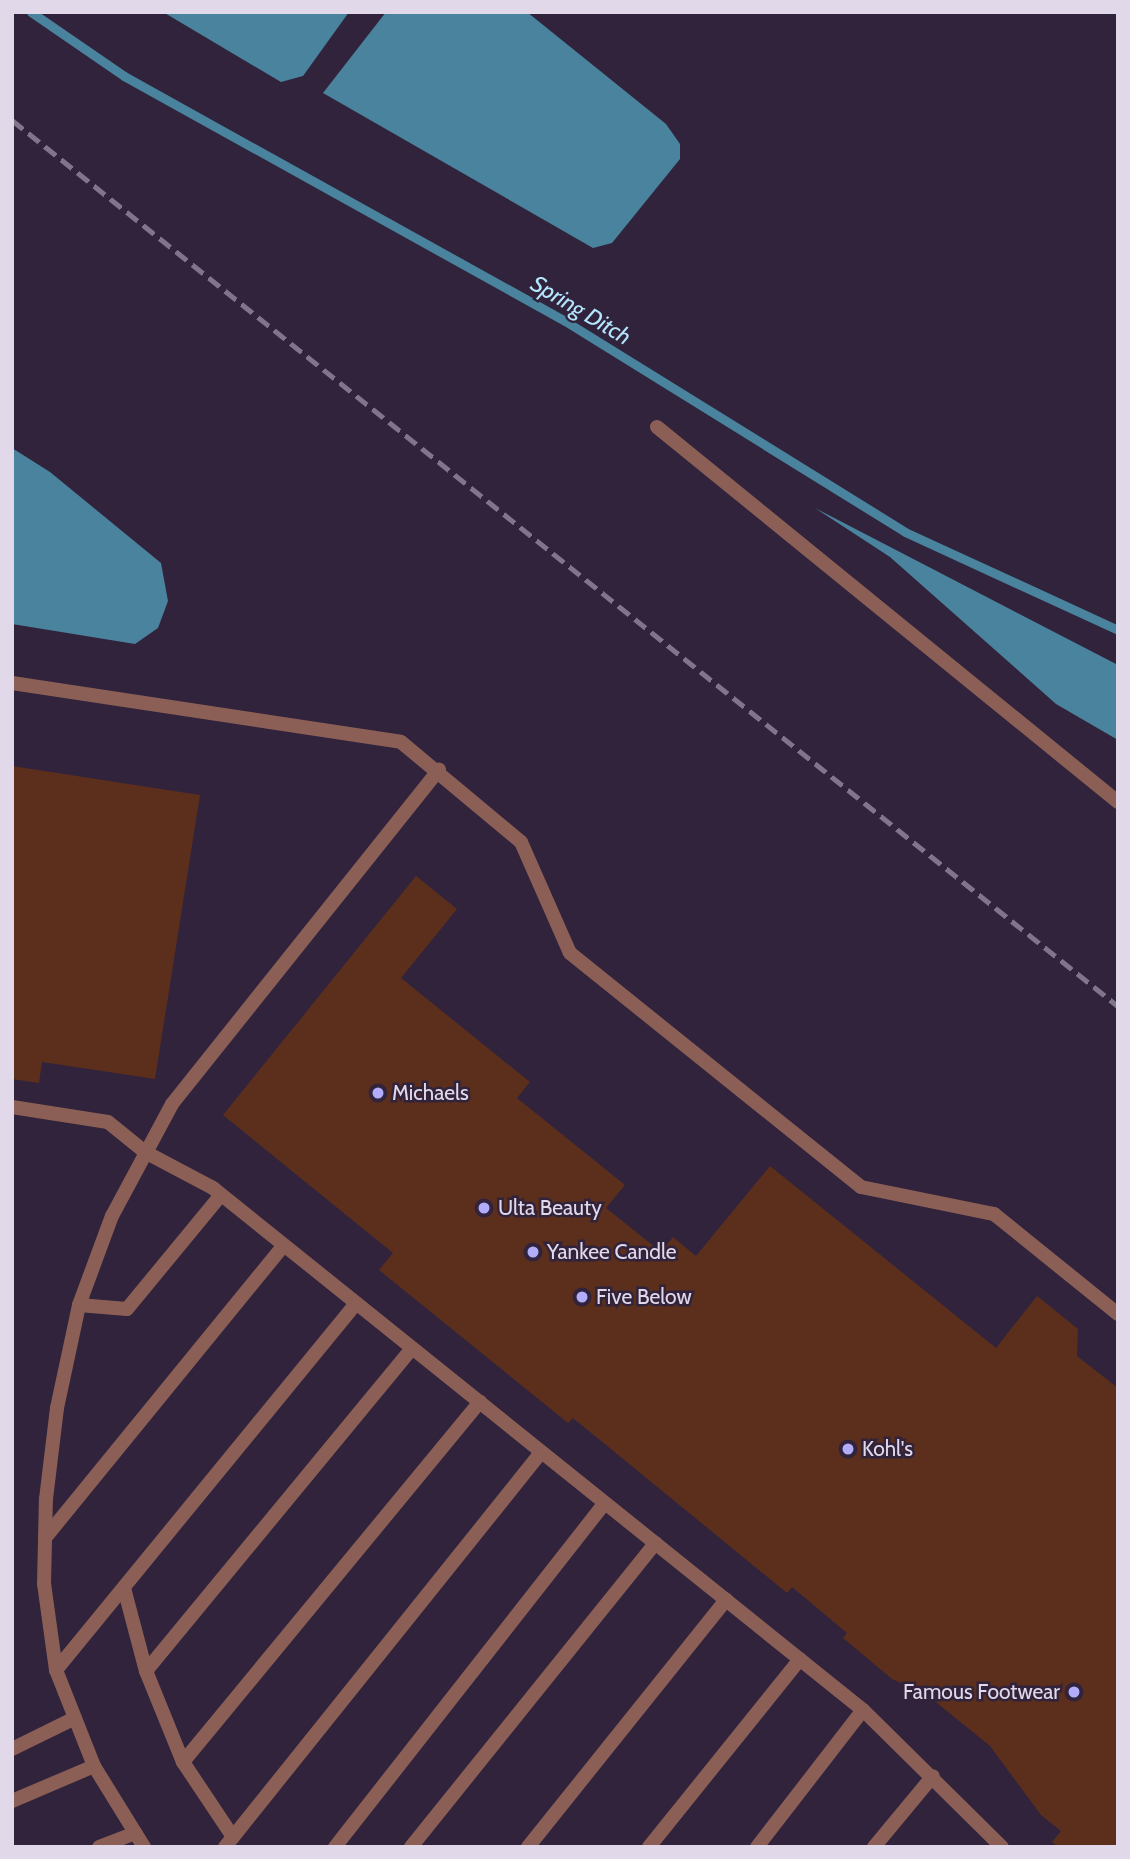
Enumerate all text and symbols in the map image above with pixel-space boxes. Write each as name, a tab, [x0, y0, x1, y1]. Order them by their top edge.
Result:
water label: Spring Ditch	[526, 269, 636, 351]
place label: Michaels	[392, 1080, 469, 1106]
marker: Michaels	[370, 1085, 386, 1101]
place label: Ulta Beauty	[498, 1195, 602, 1221]
marker: Ulta Beauty	[476, 1200, 492, 1216]
place label: Yankee Candle	[547, 1239, 677, 1265]
marker: Yankee Candle	[525, 1244, 541, 1260]
place label: Five Below	[596, 1284, 692, 1310]
marker: Five Below	[574, 1289, 590, 1305]
place label: Kohl's	[862, 1436, 913, 1462]
marker: Kohl's	[840, 1441, 856, 1457]
place label: Famous Footwear	[903, 1679, 1060, 1705]
marker: Famous Footwear	[1066, 1684, 1082, 1700]

